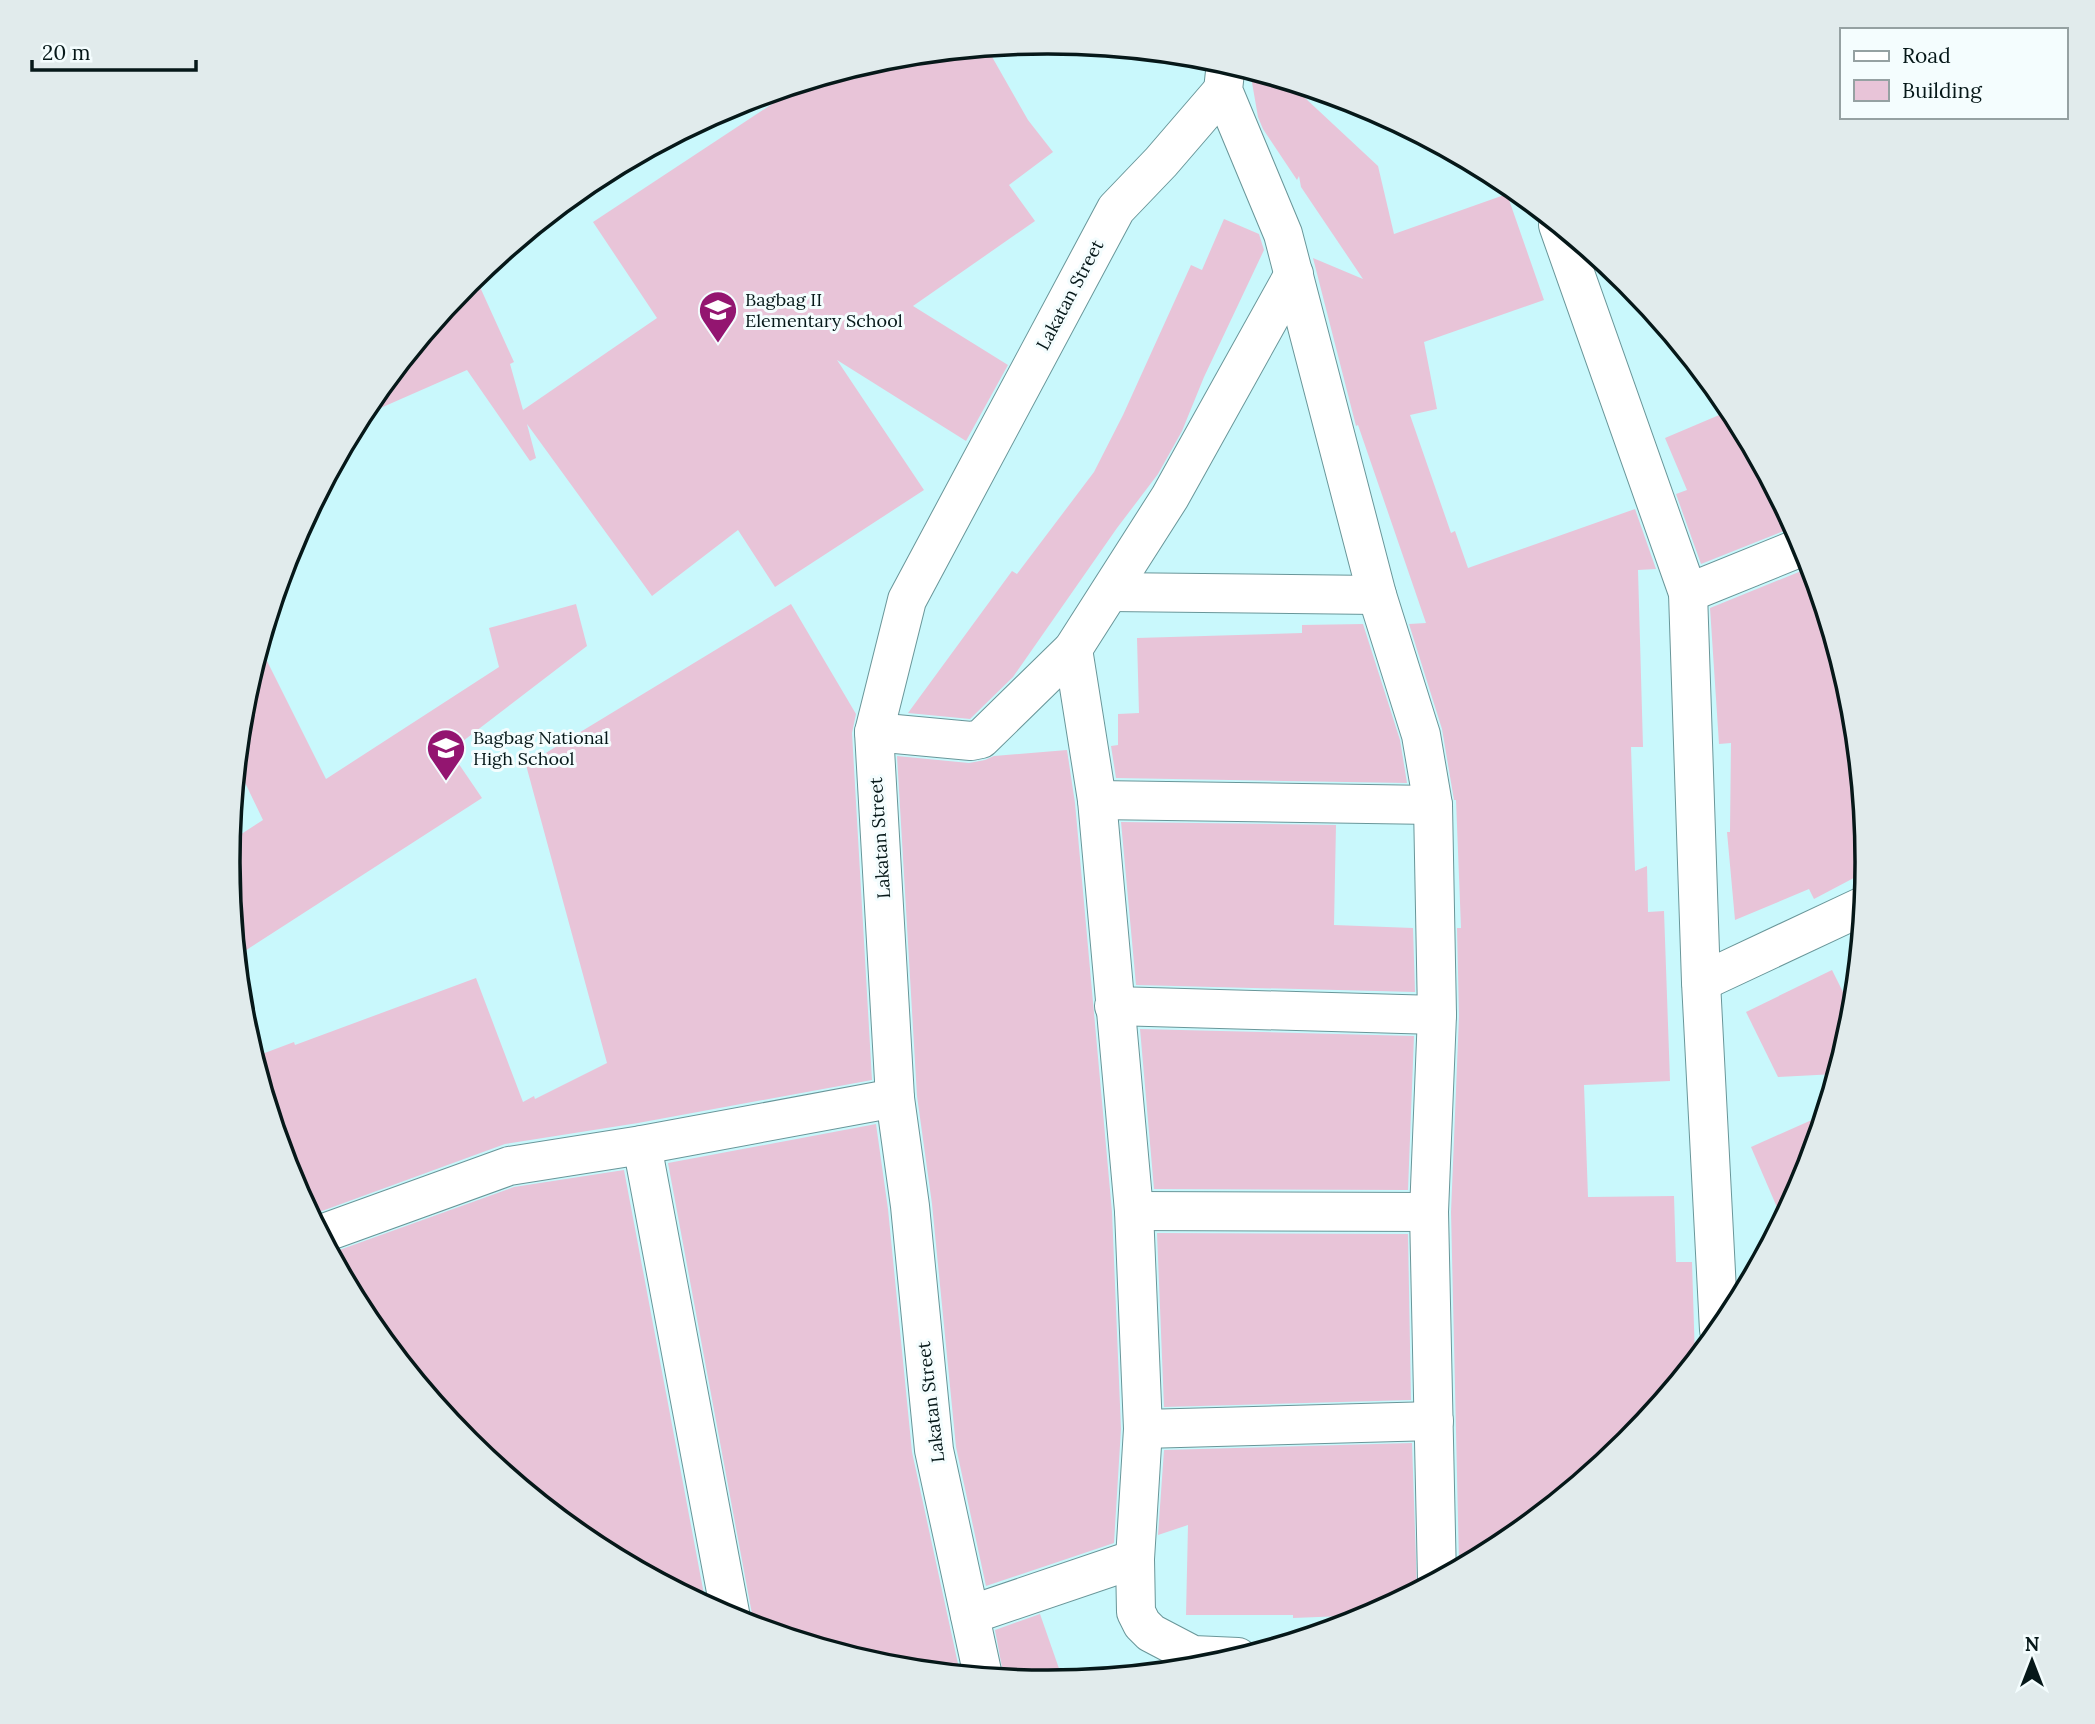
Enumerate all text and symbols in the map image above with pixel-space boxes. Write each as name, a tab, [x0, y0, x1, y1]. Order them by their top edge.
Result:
scale bar	[32, 28, 196, 72]
legend	[1840, 28, 2067, 119]
text: 20 m	[42, 39, 91, 66]
text: Road	[1902, 42, 1951, 69]
text: Building	[1902, 77, 1982, 104]
street label: Lakatan Street	[1031, 236, 1108, 354]
place label: Bagbag II Elementary School	[745, 288, 903, 332]
school or university icon: Bagbag II Elementary School	[697, 289, 739, 344]
place label: Bagbag National High School	[473, 726, 609, 770]
school or university icon: Bagbag National High School	[425, 727, 467, 782]
street label: Lakatan Street	[864, 776, 895, 900]
street label: Lakatan Street	[912, 1340, 949, 1464]
north arrow	[1997, 1626, 2067, 1696]
text: N	[2025, 1632, 2040, 1656]

